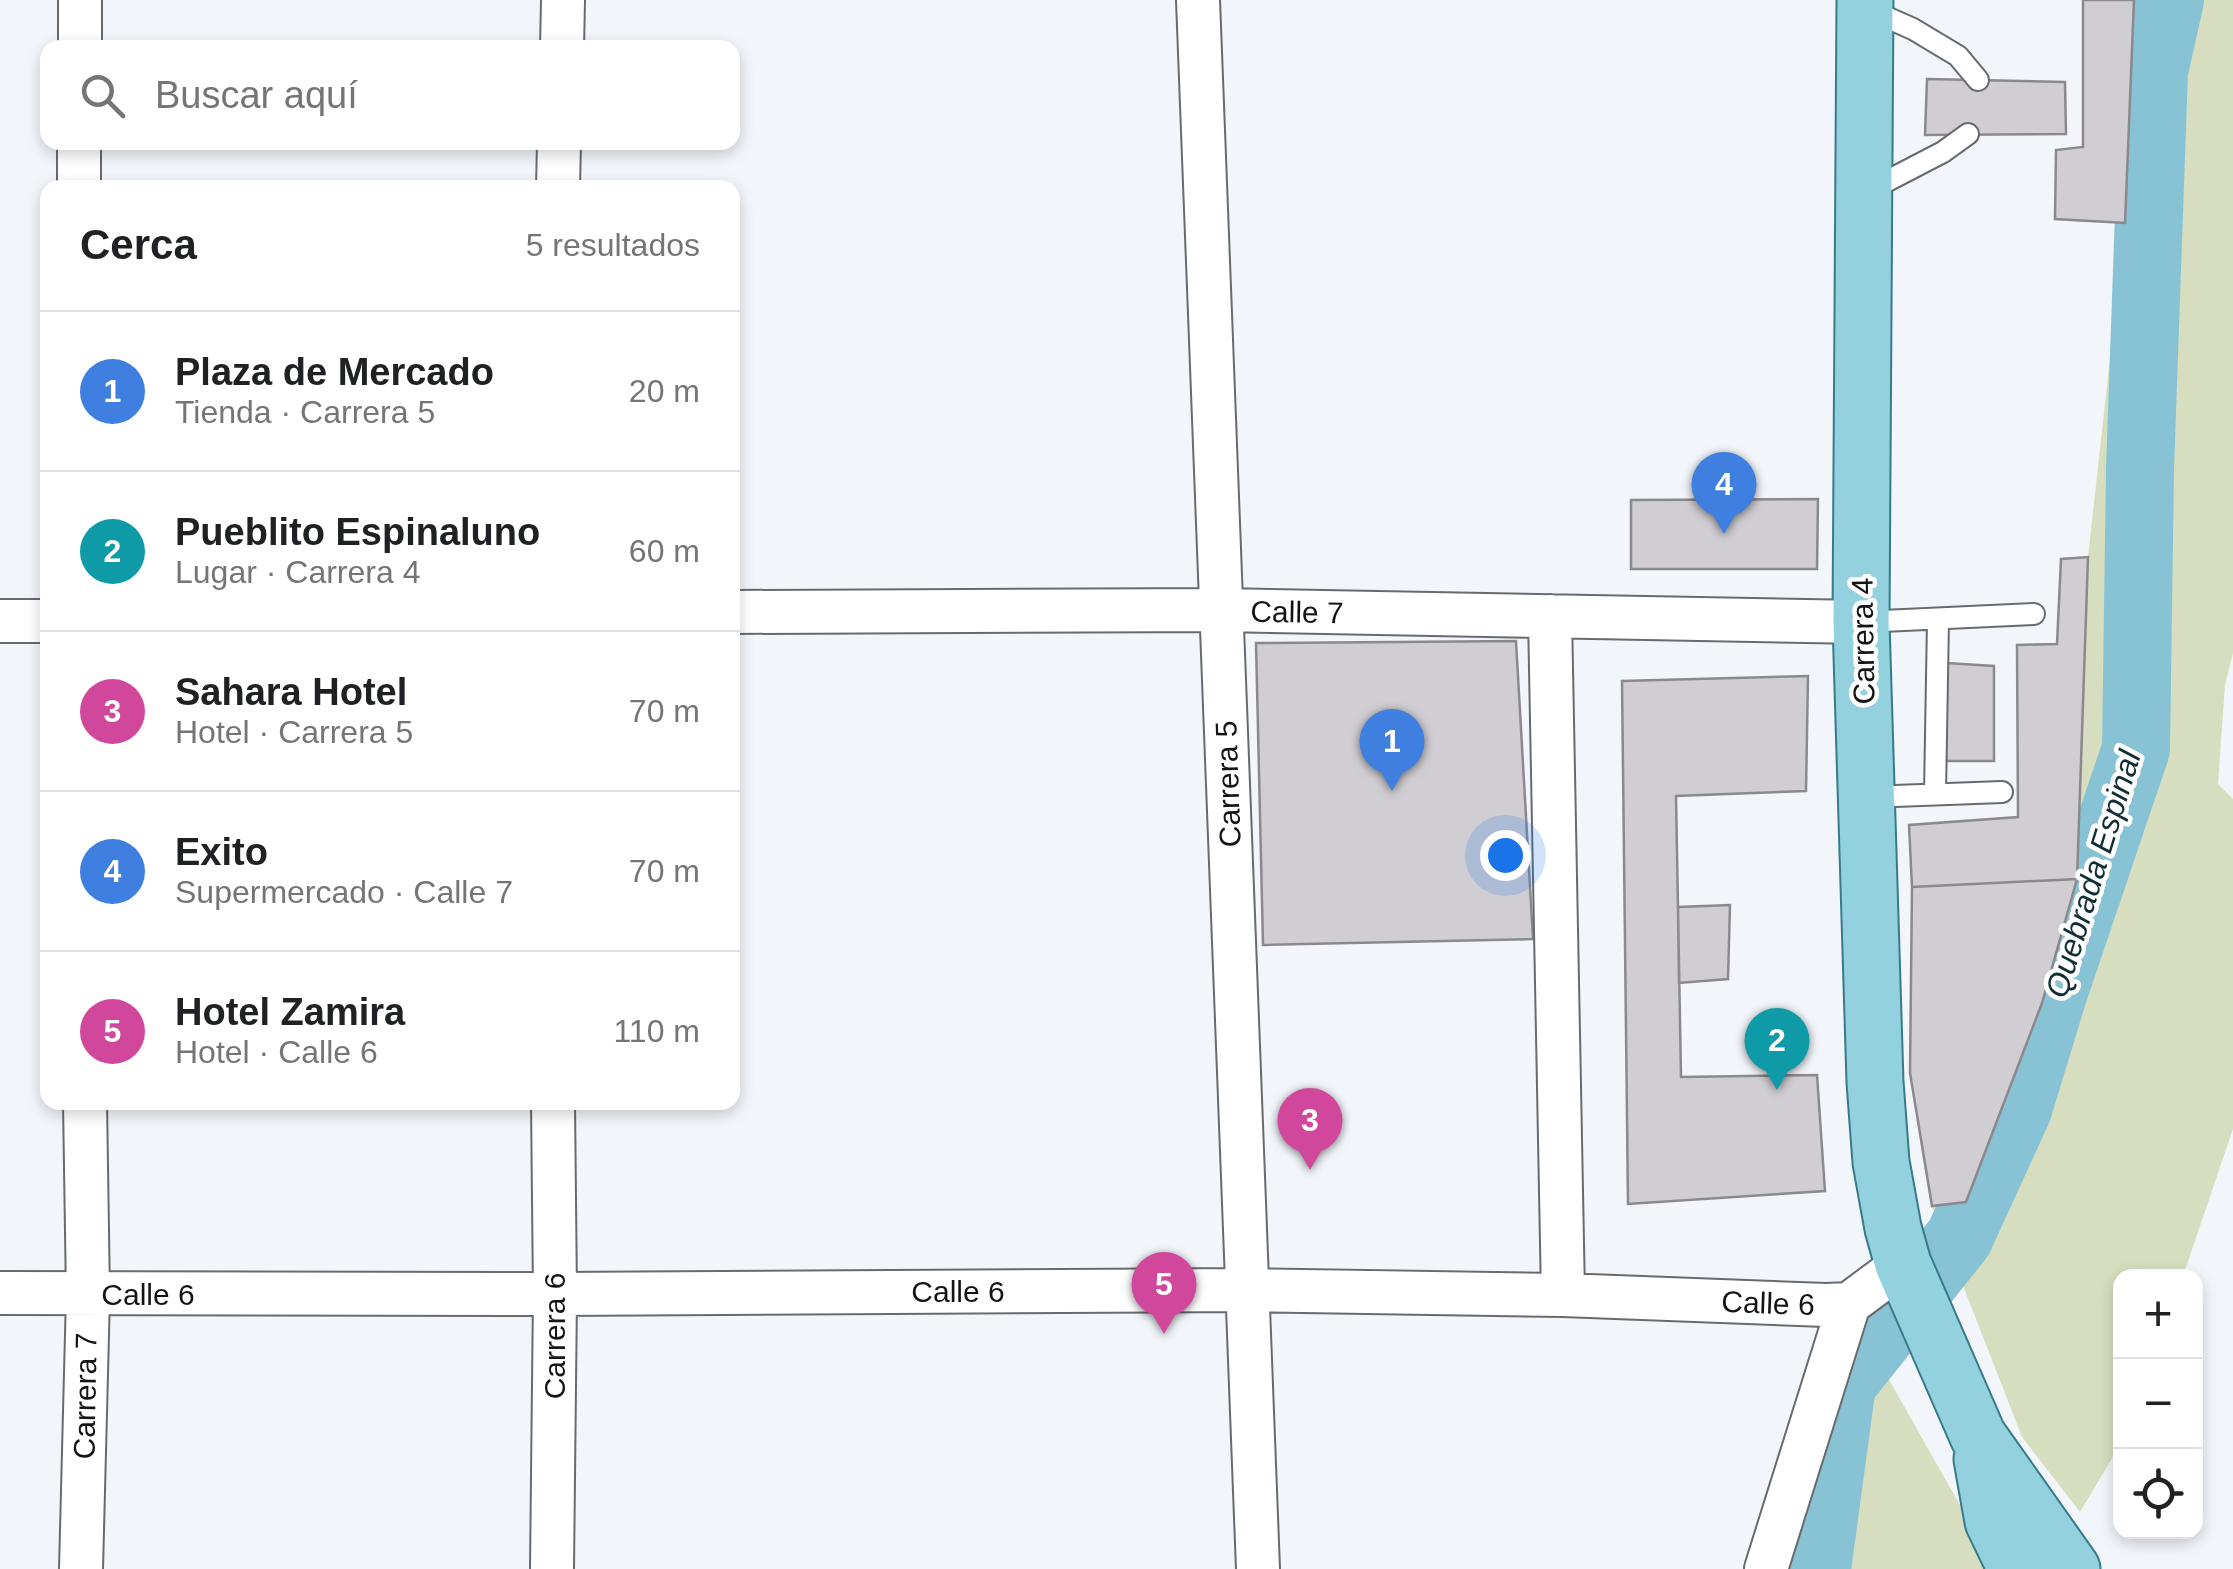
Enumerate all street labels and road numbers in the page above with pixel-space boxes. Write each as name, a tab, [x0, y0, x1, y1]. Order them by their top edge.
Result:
street label: Carrera 4	[1845, 577, 1881, 705]
street label: Calle 7	[1250, 595, 1344, 629]
street label: Carrera 5	[1209, 720, 1247, 848]
street label: Carrera 6	[538, 1273, 571, 1399]
street label: Calle 6	[911, 1275, 1005, 1308]
street label: Calle 6	[101, 1278, 195, 1311]
street label: Calle 6	[1721, 1285, 1815, 1321]
street label: Carrera 7	[67, 1332, 103, 1460]

